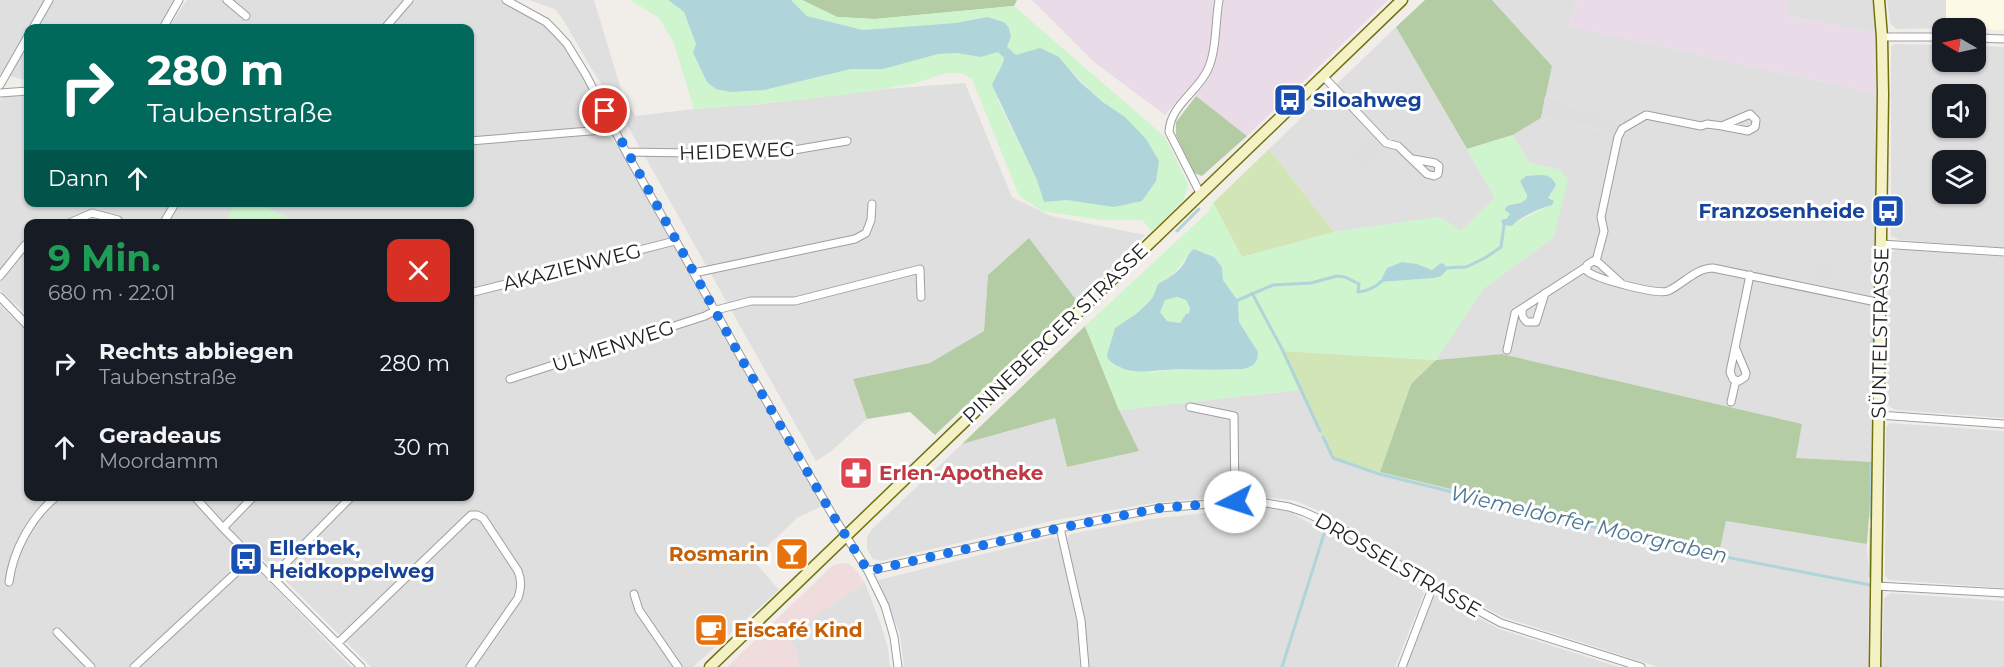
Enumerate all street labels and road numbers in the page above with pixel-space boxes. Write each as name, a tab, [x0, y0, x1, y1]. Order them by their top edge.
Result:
street label: HEIDEWEG	[679, 137, 795, 165]
street label: AKAZIENWEG	[500, 238, 644, 296]
street label: PINNEBERGER STRASSE	[957, 238, 1153, 428]
street label: SÜNTELSTRASSE	[1867, 247, 1893, 419]
street label: ULMENWEG	[549, 315, 677, 377]
street label: DROSSELSTRASSE	[1311, 508, 1485, 622]

